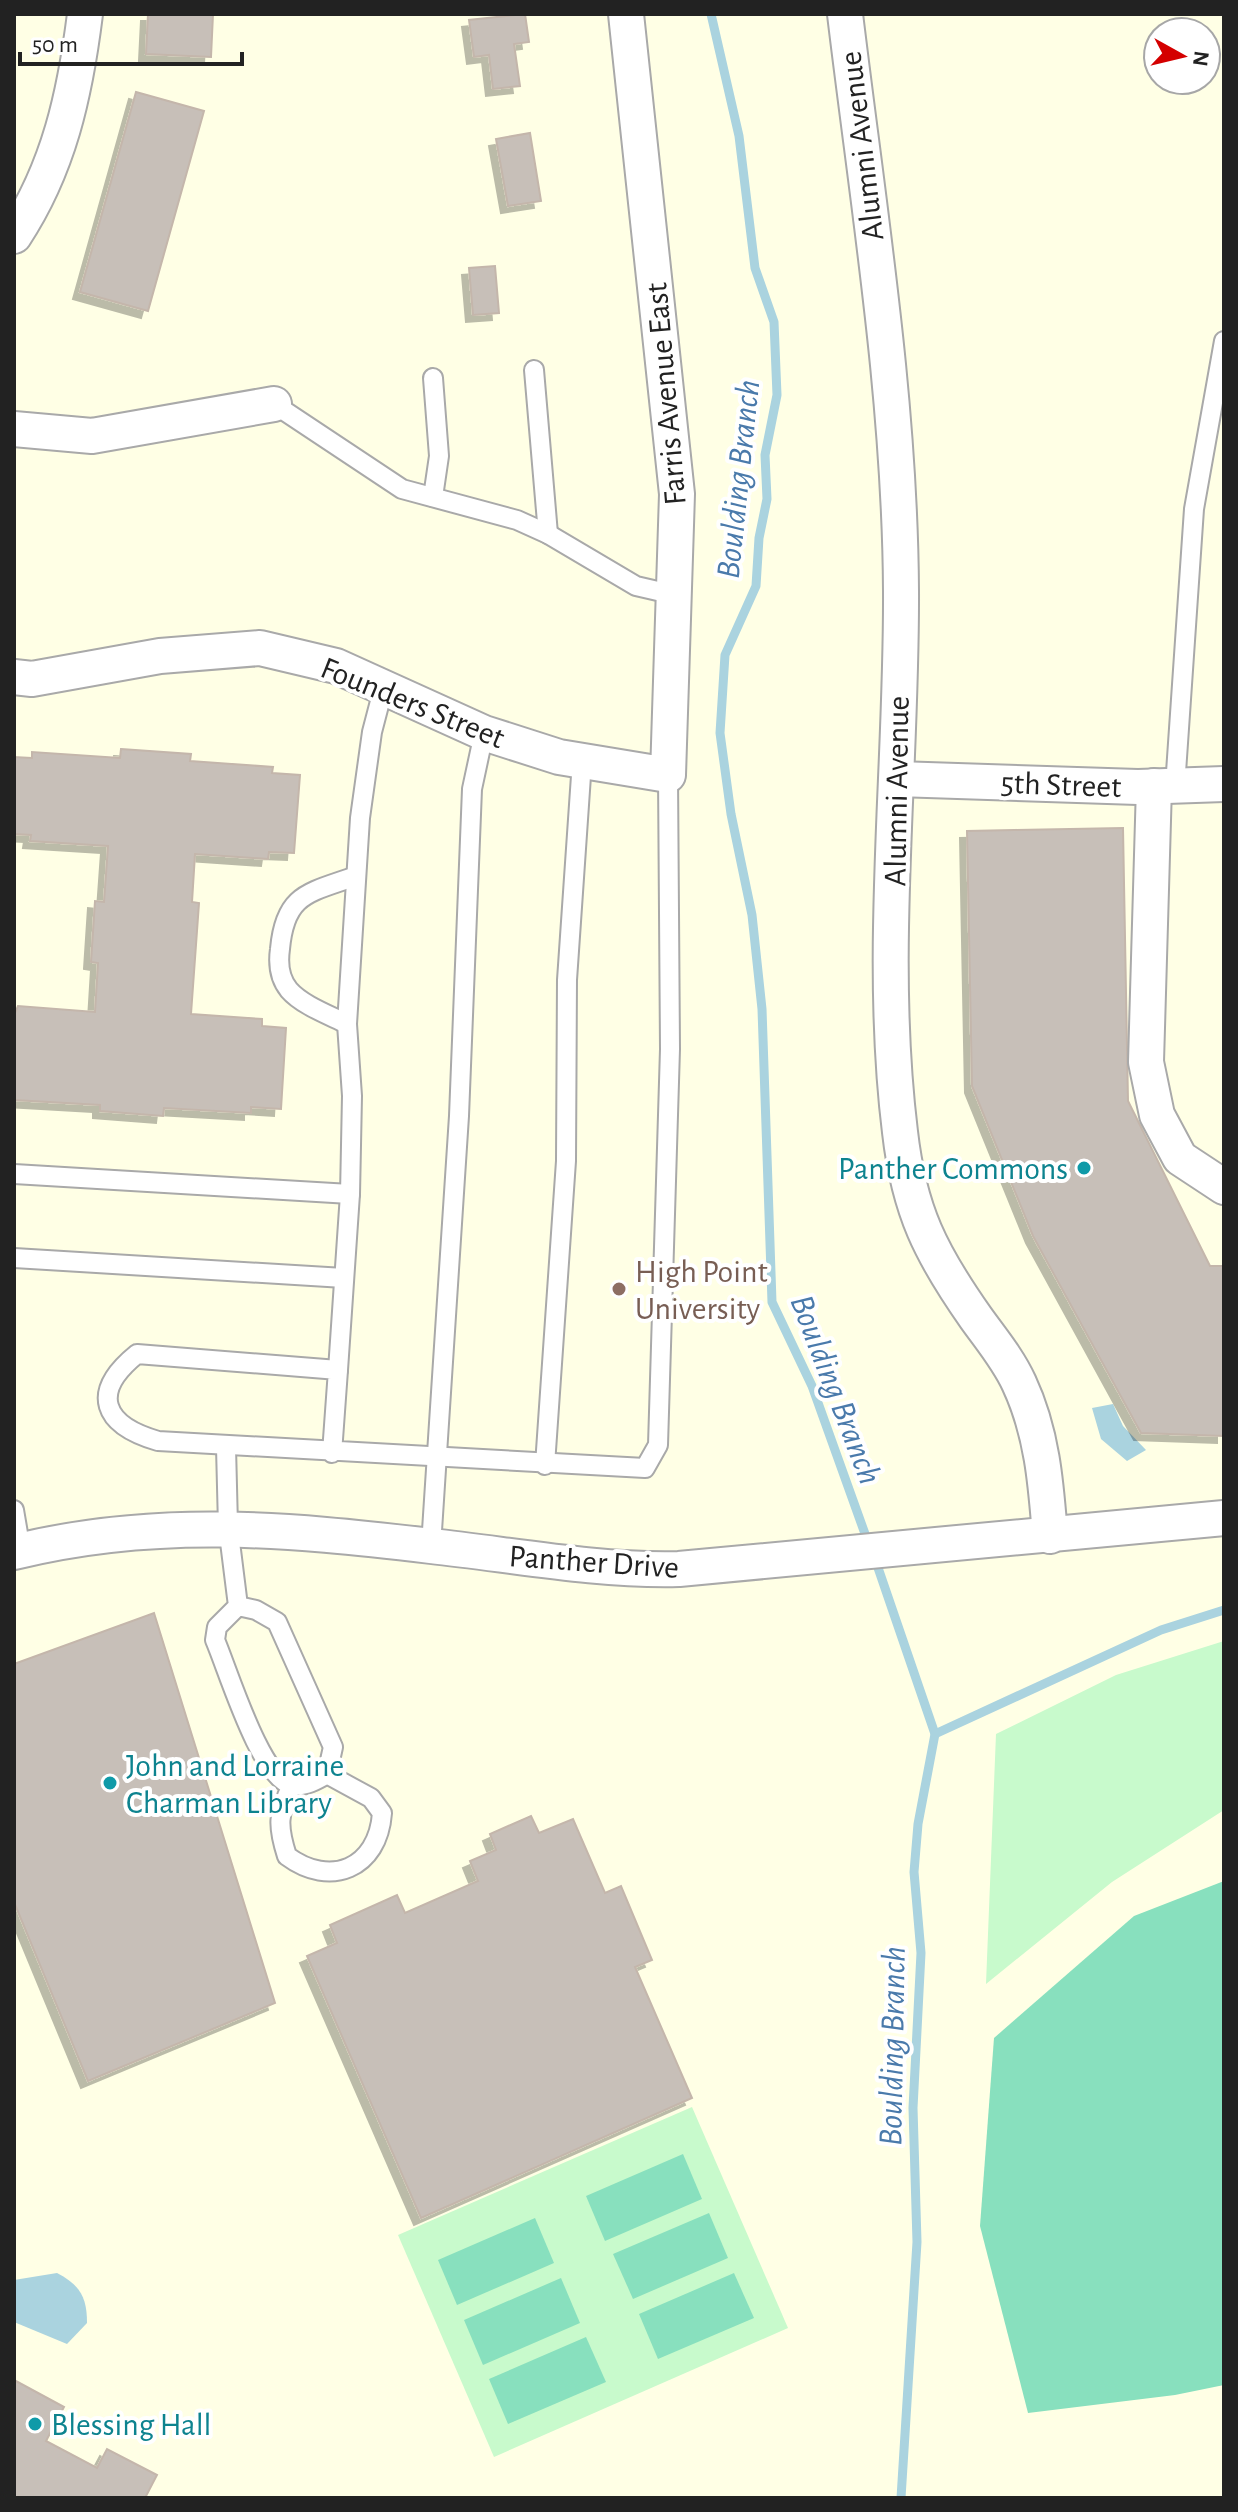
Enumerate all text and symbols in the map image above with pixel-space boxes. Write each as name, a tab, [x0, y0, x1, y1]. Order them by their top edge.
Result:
scale bar	[20, 16, 242, 66]
north arrow	[1142, 16, 1222, 96]
text: 50 m	[32, 33, 78, 57]
street label: Alumni Avenue	[835, 49, 889, 242]
text: N	[1189, 50, 1213, 68]
street label: Farris Avenue East	[640, 281, 692, 506]
water label: Boulding Branch	[712, 378, 766, 580]
street label: Founders Street	[316, 652, 509, 754]
street label: Alumni Avenue	[879, 696, 915, 887]
street label: 5th Street	[1000, 767, 1122, 803]
place label: Panther Commons	[838, 1153, 1068, 1185]
marker: Panther Commons	[1075, 1159, 1093, 1177]
place label: High Point University	[635, 1256, 768, 1325]
marker: High Point University	[610, 1280, 628, 1298]
water label: Boulding Branch	[783, 1290, 887, 1489]
street label: Panther Drive	[508, 1540, 680, 1584]
place label: John and Lorraine Charman Library	[126, 1750, 344, 1819]
marker: John and Lorraine Charman Library	[101, 1774, 119, 1792]
water label: Boulding Branch	[874, 1946, 912, 2146]
place label: Blessing Hall	[51, 2409, 211, 2441]
marker: Blessing Hall	[26, 2415, 44, 2433]

